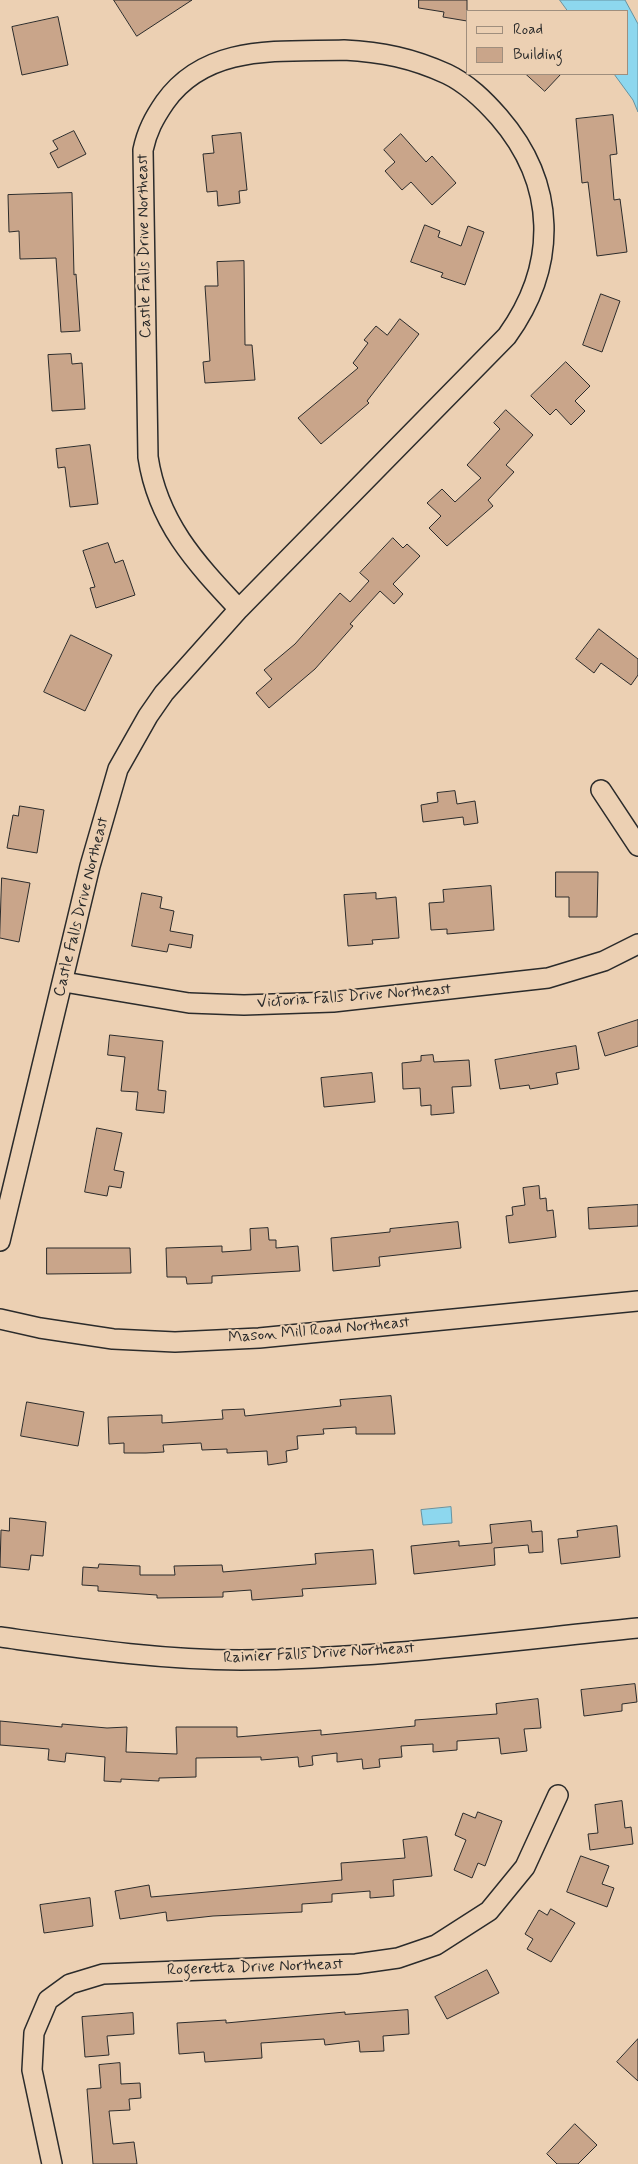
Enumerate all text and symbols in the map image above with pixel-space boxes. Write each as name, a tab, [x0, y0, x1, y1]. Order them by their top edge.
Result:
legend	[466, 10, 628, 75]
text: Road	[513, 20, 543, 40]
text: Building	[513, 45, 563, 65]
street label: Castle Falls Drive Northeast	[134, 153, 156, 339]
street label: Castle Falls Drive Northeast	[50, 815, 114, 999]
street label: Victoria Falls Drive Northeast	[256, 981, 452, 1013]
street label: Mason Mill Road Northeast	[227, 1314, 411, 1348]
street label: Rainier Falls Drive Northeast	[223, 1639, 415, 1669]
street label: Rogeretta Drive Northeast	[167, 1955, 343, 1981]

